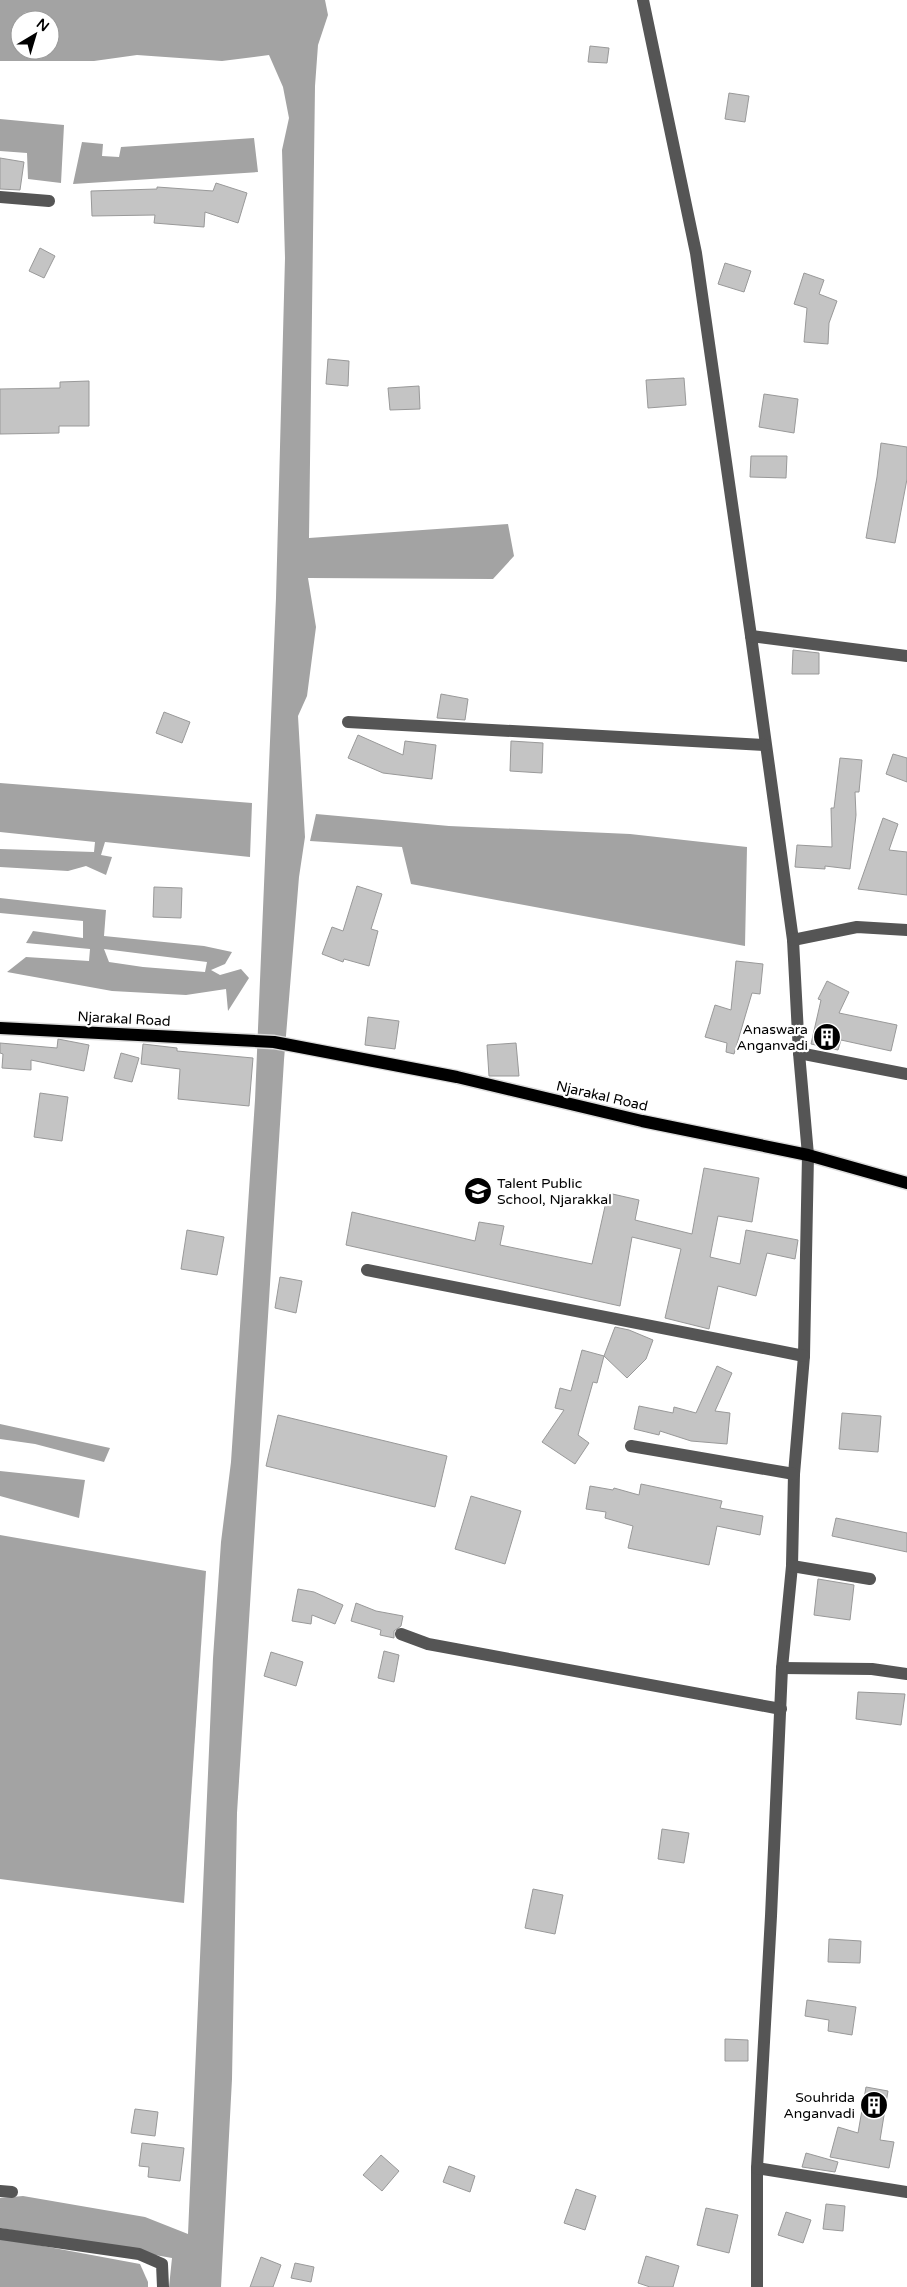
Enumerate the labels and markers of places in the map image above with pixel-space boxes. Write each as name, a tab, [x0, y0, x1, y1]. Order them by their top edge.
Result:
place label: Anaswara Anganvadi	[736, 1021, 808, 1054]
building icon: Anaswara Anganvadi	[812, 1022, 842, 1052]
place label: Talent Public School, Njarakkal	[497, 1175, 612, 1208]
school or university icon: Talent Public School, Njarakkal	[463, 1176, 493, 1206]
place label: Souhrida Anganvadi	[783, 2089, 855, 2122]
building icon: Souhrida Anganvadi	[859, 2090, 889, 2120]

